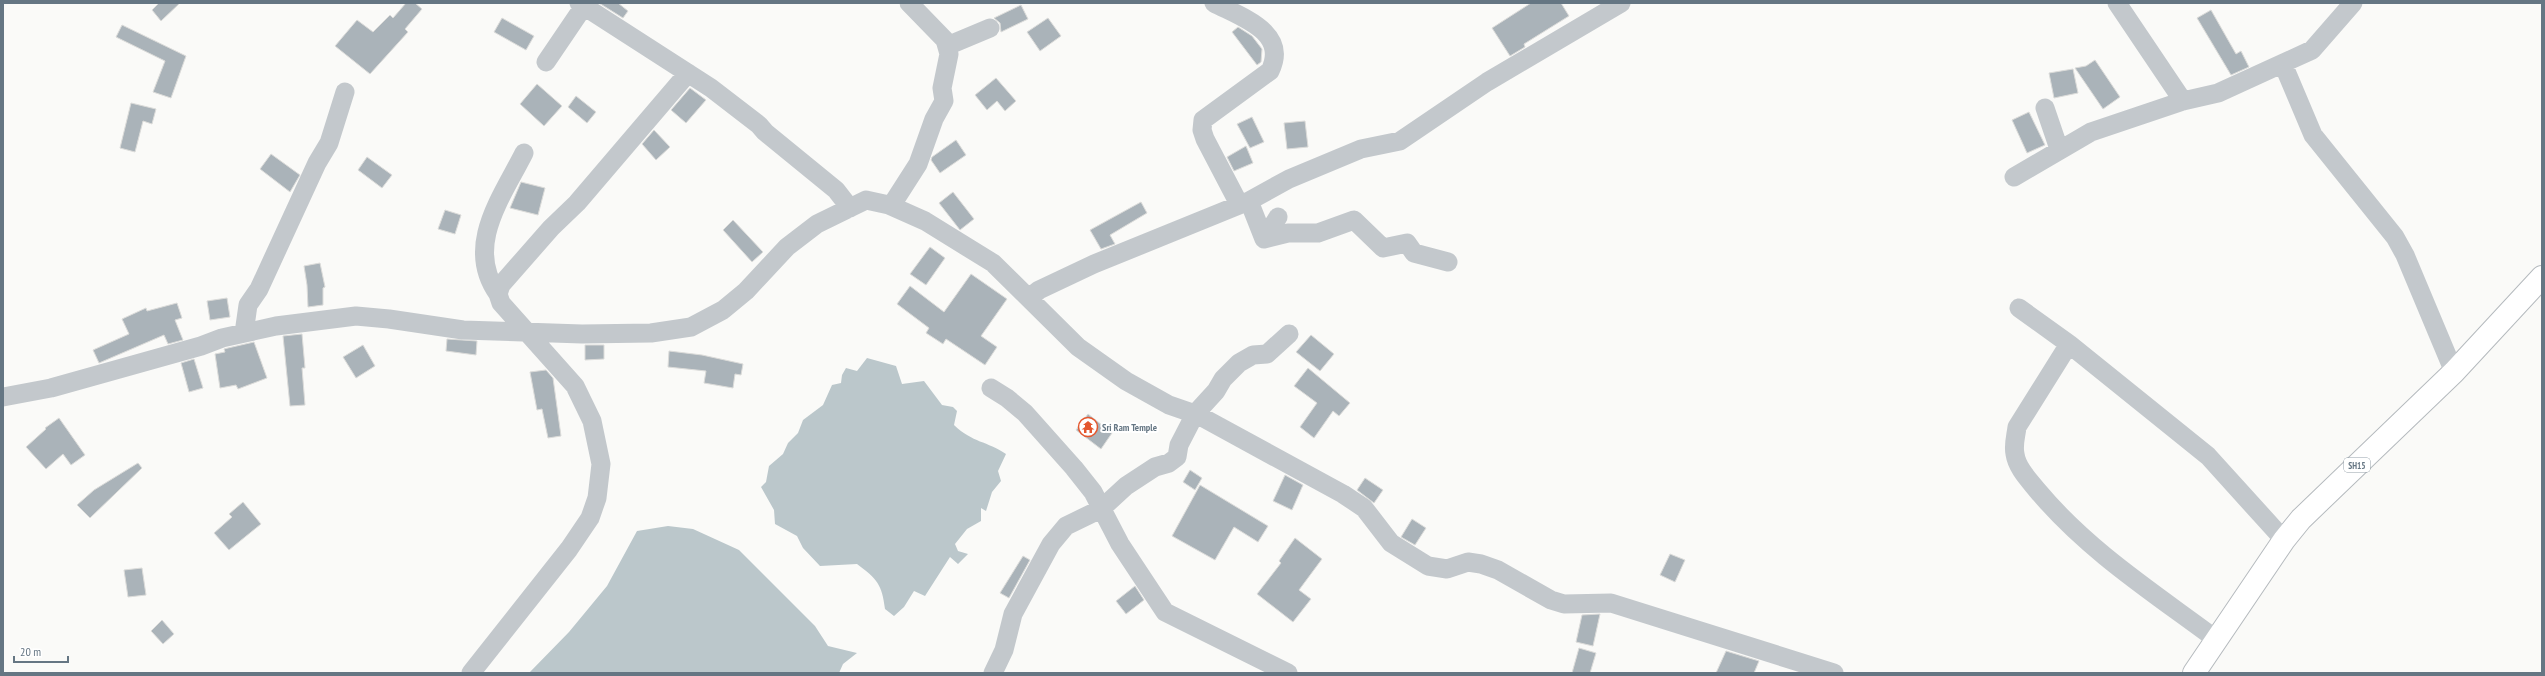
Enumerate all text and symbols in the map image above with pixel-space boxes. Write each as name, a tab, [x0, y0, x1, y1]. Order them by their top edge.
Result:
temple icon: Sri Ram Temple	[1077, 416, 1099, 438]
place label: Sri Ram Temple	[1102, 421, 1157, 434]
road number: SH15	[2344, 458, 2370, 472]
scale bar	[14, 638, 68, 664]
text: 20 m	[20, 644, 41, 659]

